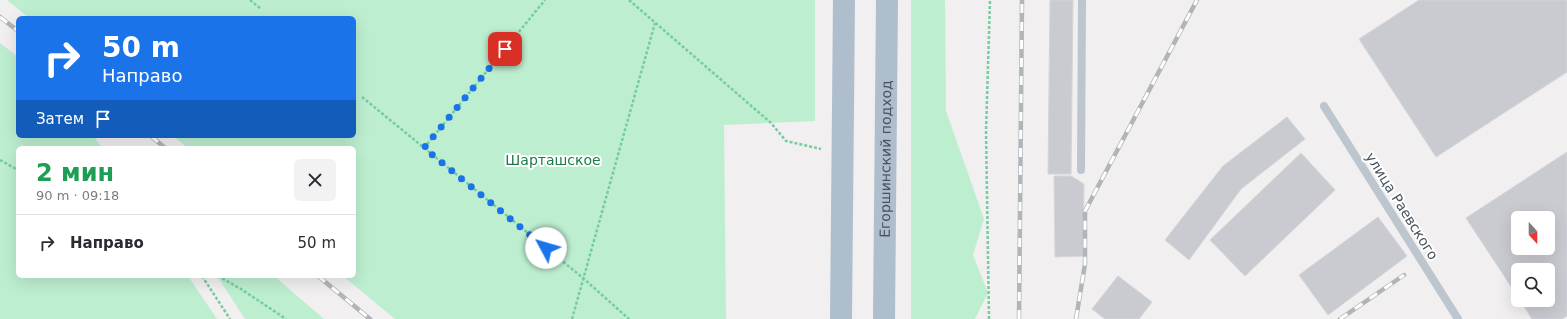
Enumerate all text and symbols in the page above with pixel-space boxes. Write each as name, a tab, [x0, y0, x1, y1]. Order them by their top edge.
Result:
text: 50 m	[102, 31, 180, 64]
icon: right	[36, 32, 88, 84]
pin	[488, 32, 522, 66]
icon: arrive	[494, 38, 516, 60]
text: Направо	[102, 65, 182, 86]
street label: Егоршинский подход	[877, 80, 894, 238]
icon: arrive	[92, 108, 114, 130]
text: Затем	[36, 110, 84, 128]
street label: улица Раевского	[1363, 149, 1441, 263]
park label: Шарташское	[505, 152, 601, 168]
text: 2 мин	[36, 159, 114, 187]
button: close	[294, 159, 336, 201]
text: 90 m · 09:18	[36, 188, 119, 203]
north arrow	[1511, 211, 1555, 255]
map controls	[1511, 211, 1555, 307]
position arrow	[525, 227, 567, 269]
icon: right	[36, 232, 58, 254]
text: Направо	[70, 234, 144, 252]
text: 50 m	[298, 234, 336, 252]
button: search	[1511, 263, 1555, 307]

